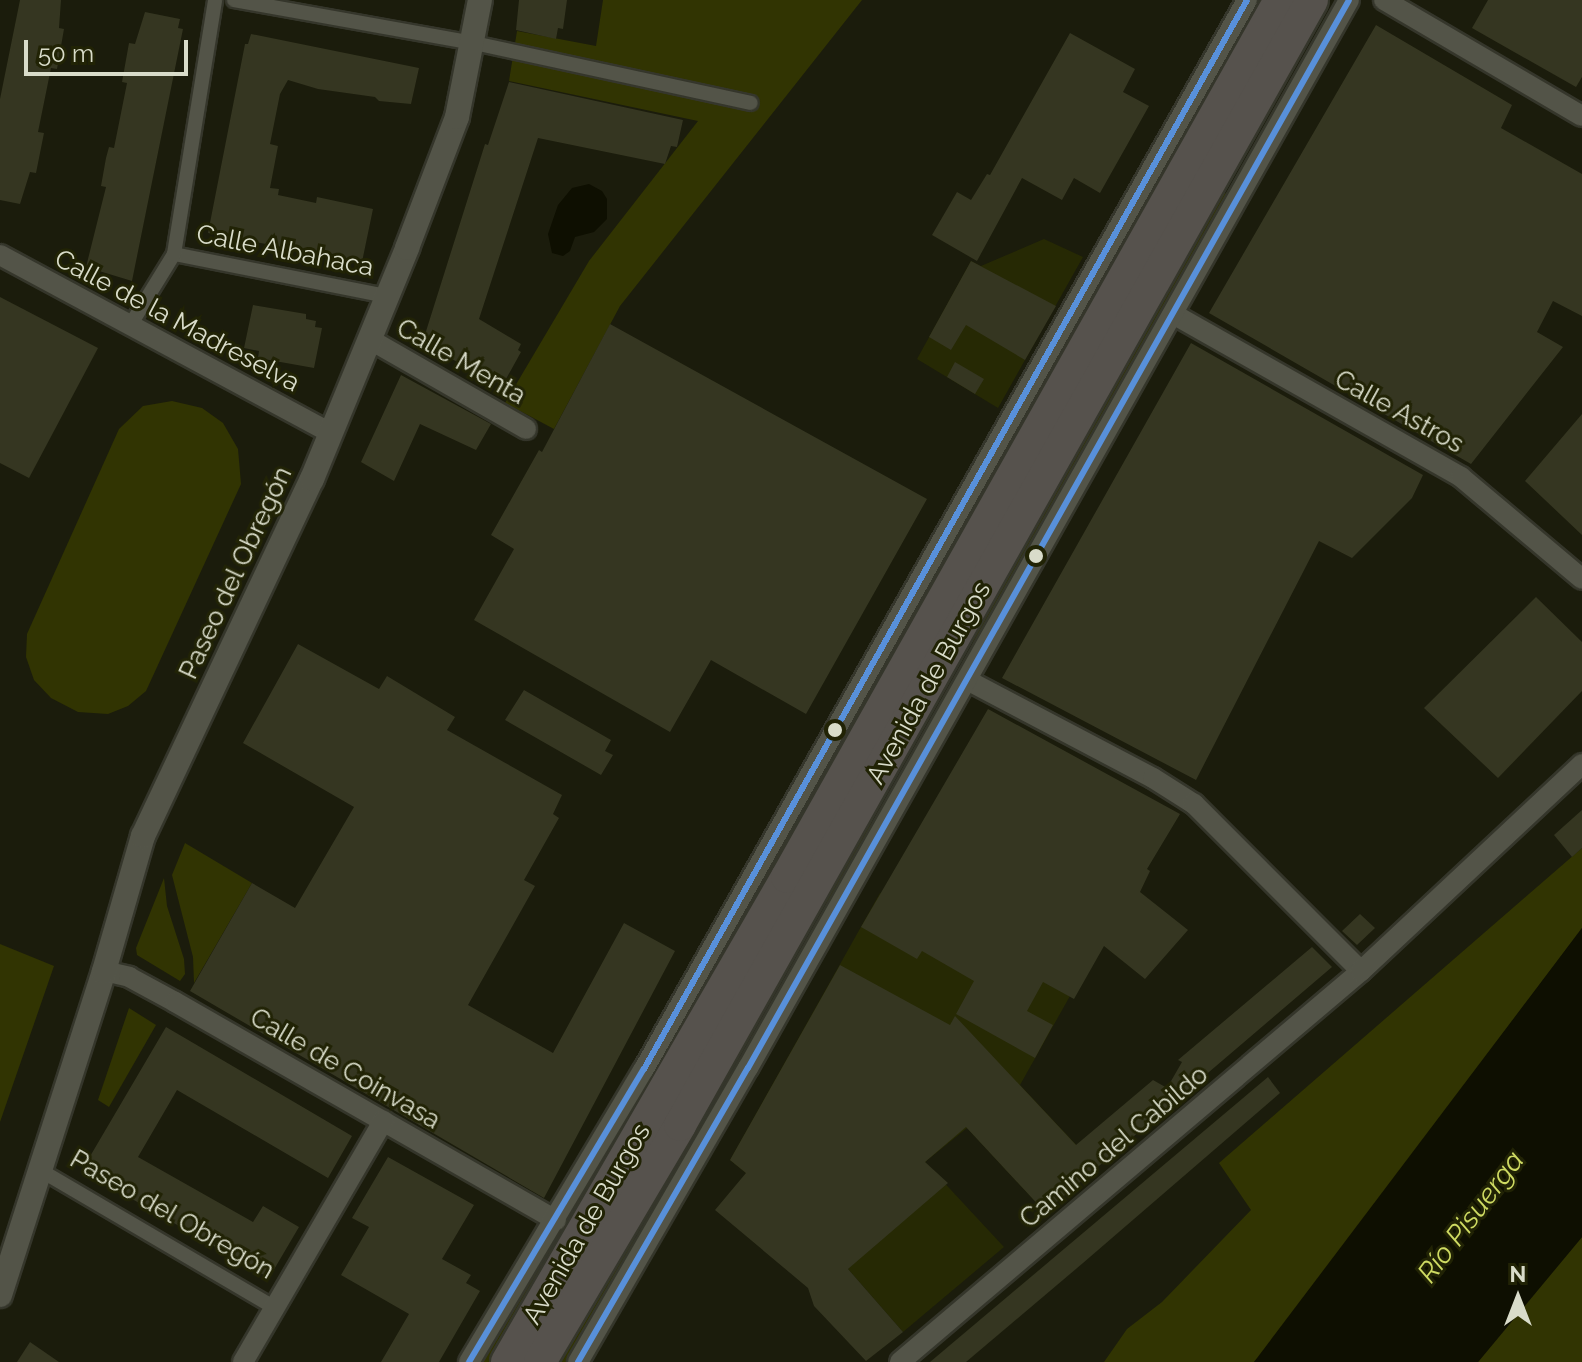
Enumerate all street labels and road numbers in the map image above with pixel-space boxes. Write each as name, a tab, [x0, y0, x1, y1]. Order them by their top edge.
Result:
street label: Calle Albahaca	[193, 218, 377, 284]
street label: Calle de la Madreselva	[49, 243, 305, 399]
street label: Calle Menta	[391, 313, 531, 411]
street label: Calle Astros	[1329, 364, 1469, 460]
street label: Paseo del Obregón	[173, 462, 299, 684]
street label: Avenida de Burgos	[860, 576, 998, 790]
street label: Calle de Coinvasa	[244, 1002, 446, 1136]
street label: Camino del Cabildo	[1013, 1059, 1215, 1235]
street label: Avenida de Burgos	[517, 1118, 657, 1330]
street label: Paseo del Obregón	[64, 1144, 280, 1286]

